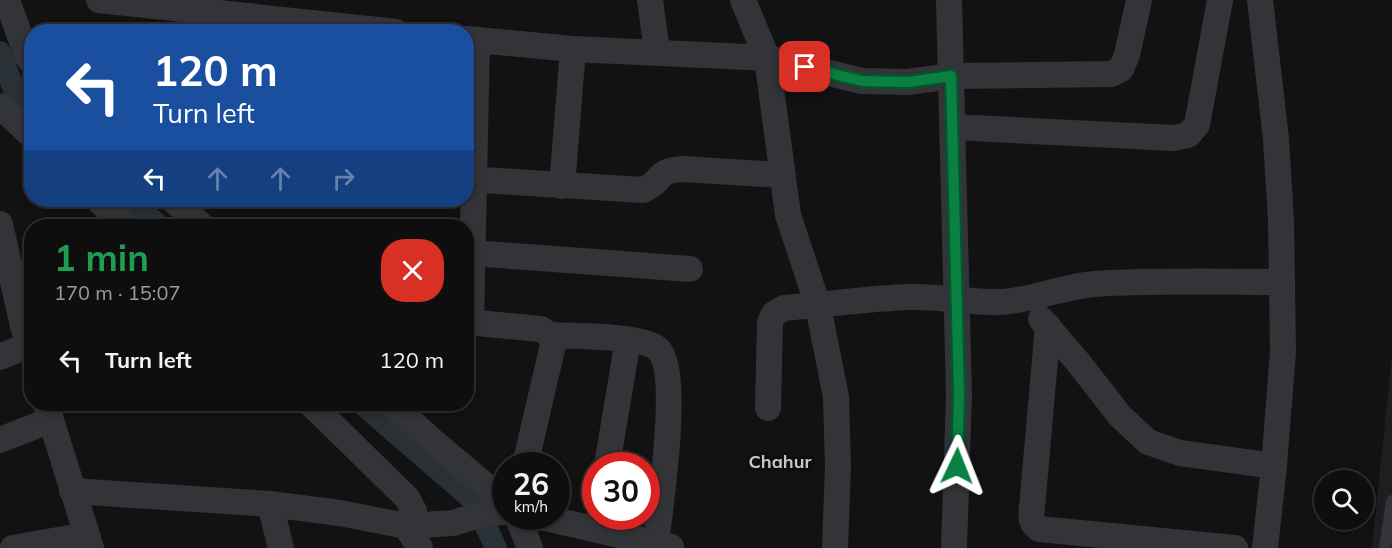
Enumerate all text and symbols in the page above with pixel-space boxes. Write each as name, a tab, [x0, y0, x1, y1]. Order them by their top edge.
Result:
pin	[779, 41, 830, 92]
text: 120 m	[153, 44, 278, 97]
icon: left	[54, 48, 132, 126]
icon: arrive	[788, 50, 821, 83]
text: Turn left	[153, 96, 255, 130]
icon: left	[138, 162, 171, 195]
icon: ahead	[201, 162, 234, 195]
icon: ahead	[264, 162, 297, 195]
icon: right	[327, 162, 360, 195]
text: 1 min	[54, 235, 149, 280]
button: close	[381, 239, 444, 302]
text: 170 m · 15:07	[54, 280, 180, 305]
icon: left	[54, 344, 87, 377]
text: Turn left	[105, 346, 192, 374]
text: 120 m	[379, 346, 444, 374]
position arrow	[925, 434, 989, 498]
district label: Chahur	[749, 450, 812, 473]
speed limit sign: 30	[582, 452, 660, 530]
text: 26	[513, 465, 549, 503]
map controls	[1314, 470, 1374, 530]
button: search	[1314, 470, 1374, 530]
text: km/h	[514, 497, 548, 516]

